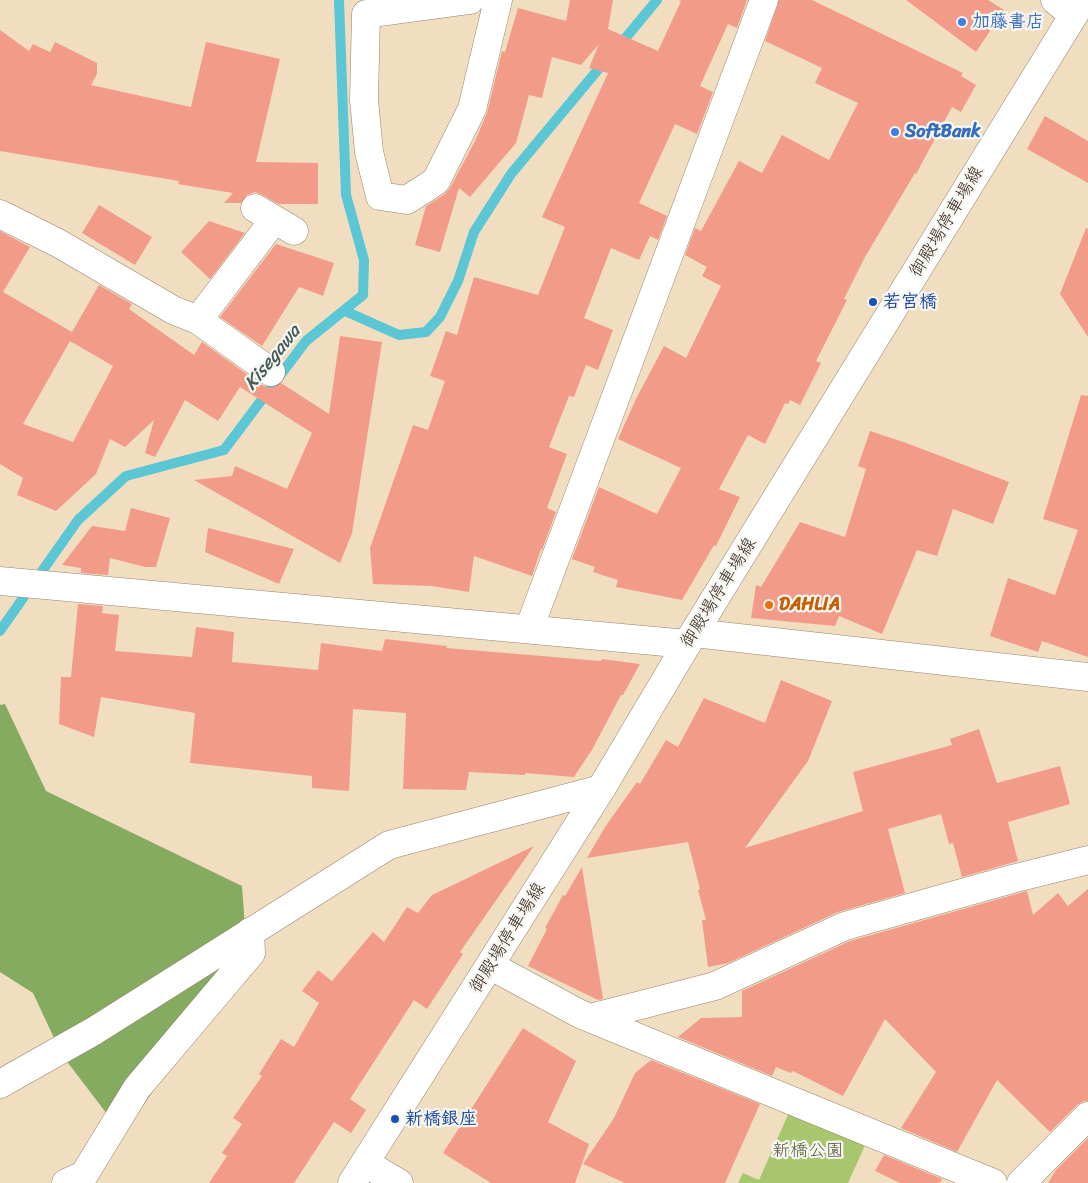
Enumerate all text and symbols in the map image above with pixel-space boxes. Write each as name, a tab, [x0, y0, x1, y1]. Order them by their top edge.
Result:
place label: 加藤書店	[972, 11, 1044, 33]
marker: 加藤書店	[956, 16, 968, 28]
place label: SoftBank	[905, 121, 980, 143]
marker: SoftBank	[889, 126, 901, 138]
street label: 御殿場停車場線	[905, 162, 989, 282]
place label: 若宮橋	[883, 291, 937, 313]
marker: 若宮橋	[867, 296, 879, 308]
water label: Kisegawa	[240, 321, 306, 395]
street label: 御殿場停車場線	[676, 534, 762, 652]
place label: DAHLIA	[779, 594, 840, 616]
marker: DAHLIA	[763, 599, 775, 611]
street label: 御殿場停車場線	[465, 879, 551, 997]
place label: 新橋銀座	[405, 1108, 477, 1130]
marker: 新橋銀座	[389, 1113, 401, 1125]
park label: 新橋公園	[772, 1140, 844, 1162]

